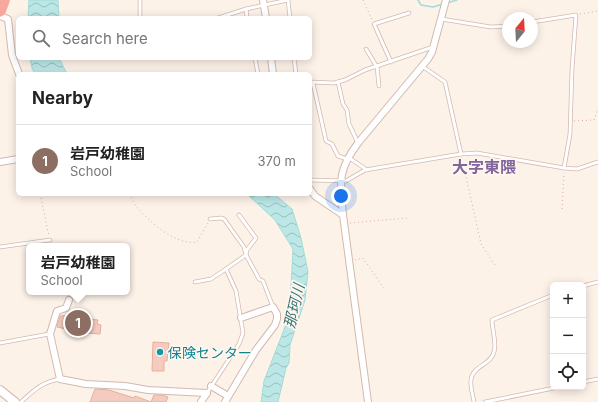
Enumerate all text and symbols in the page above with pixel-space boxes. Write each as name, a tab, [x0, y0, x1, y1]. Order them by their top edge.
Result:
north arrow	[502, 12, 538, 48]
search box	[16, 16, 312, 60]
icon: search	[30, 27, 52, 49]
text: Search here	[62, 29, 148, 48]
text: Nearby	[32, 88, 93, 108]
text: 岩戸幼稚園	[70, 144, 145, 163]
text: 1	[42, 153, 48, 169]
text: 370 m	[258, 153, 296, 169]
district label: 大字東隈	[452, 157, 516, 177]
text: School	[70, 163, 112, 179]
your location	[331, 186, 351, 206]
popup	[26, 243, 130, 295]
text: 岩戸幼稚園	[40, 253, 116, 272]
text: School	[40, 272, 83, 288]
water label: 那珂川	[280, 280, 309, 330]
map controls	[550, 282, 586, 390]
button: +	[550, 282, 586, 318]
pin: 1	[65, 308, 91, 338]
button: −	[550, 318, 586, 354]
place label: 保険センター	[168, 344, 252, 361]
marker: 保険センター	[155, 347, 165, 357]
button: locate	[550, 354, 586, 390]

